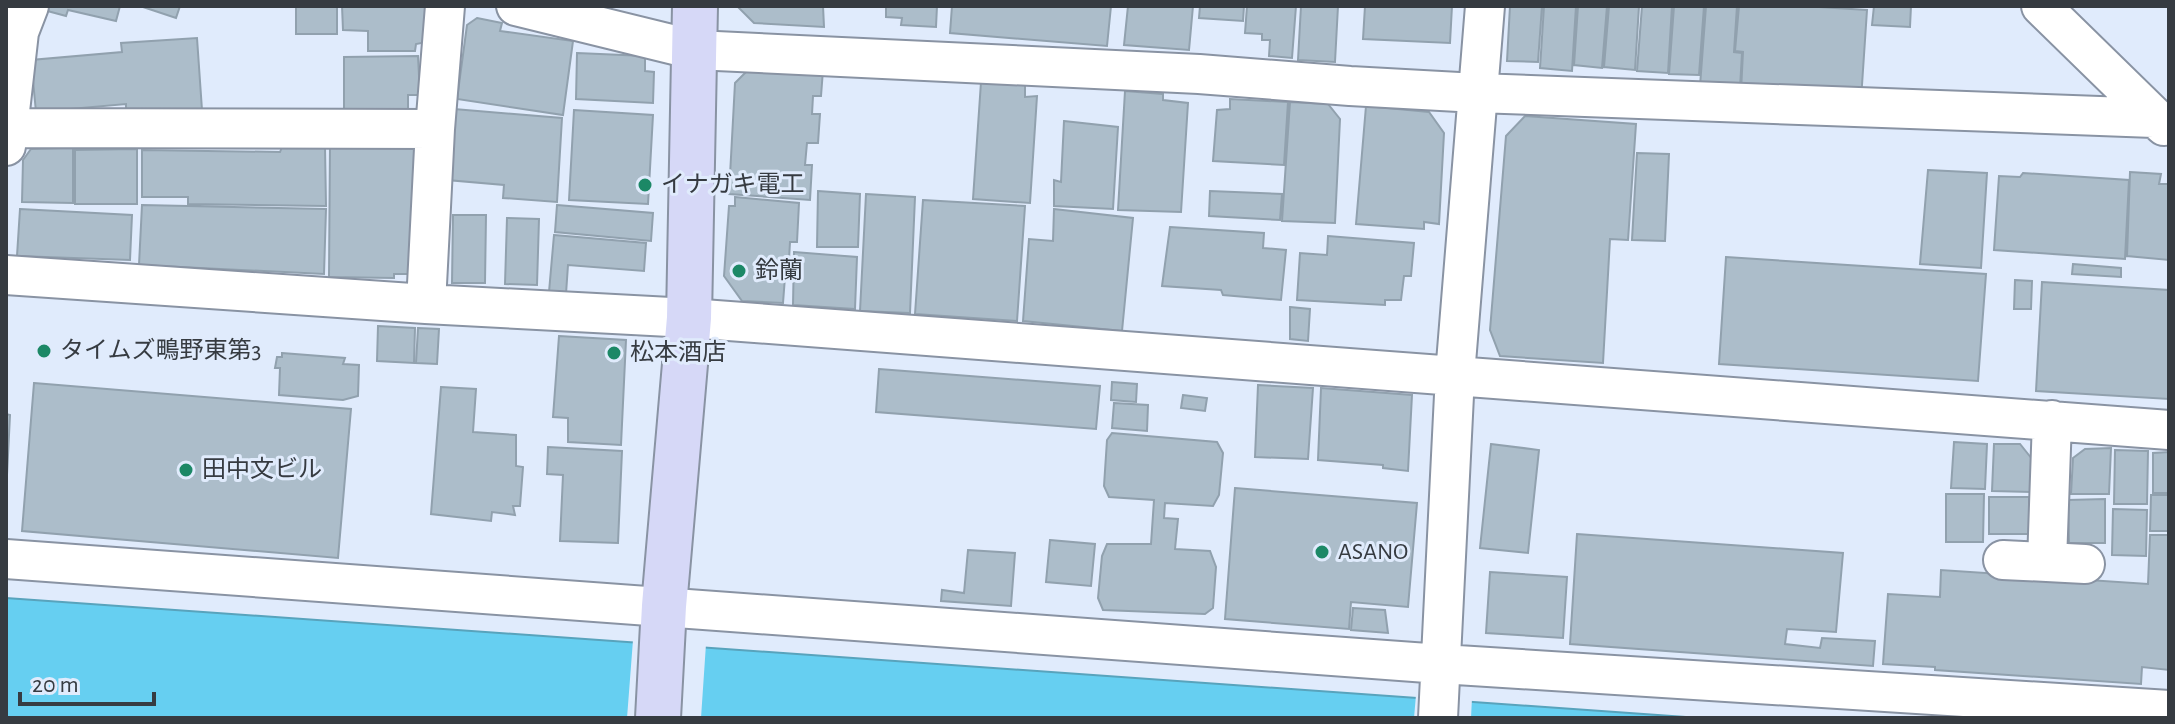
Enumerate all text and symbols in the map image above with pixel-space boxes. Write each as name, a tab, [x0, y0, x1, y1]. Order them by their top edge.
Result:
place label: イナガキ電工	[661, 172, 805, 197]
marker: イナガキ電工	[636, 176, 654, 194]
place label: 鈴蘭	[755, 257, 803, 283]
marker: 鈴蘭	[730, 262, 748, 280]
place label: タイムズ鴫野東第3	[60, 337, 261, 363]
place label: 松本酒店	[630, 339, 726, 365]
marker: タイムズ鴫野東第3	[35, 342, 53, 360]
marker: 松本酒店	[605, 344, 623, 362]
place label: 田中文ビル	[202, 456, 322, 482]
marker: 田中文ビル	[177, 461, 195, 479]
place label: ASANO	[1338, 540, 1408, 564]
marker: ASANO	[1313, 543, 1331, 561]
scale bar	[20, 656, 154, 706]
text: 20 m	[32, 673, 79, 697]

